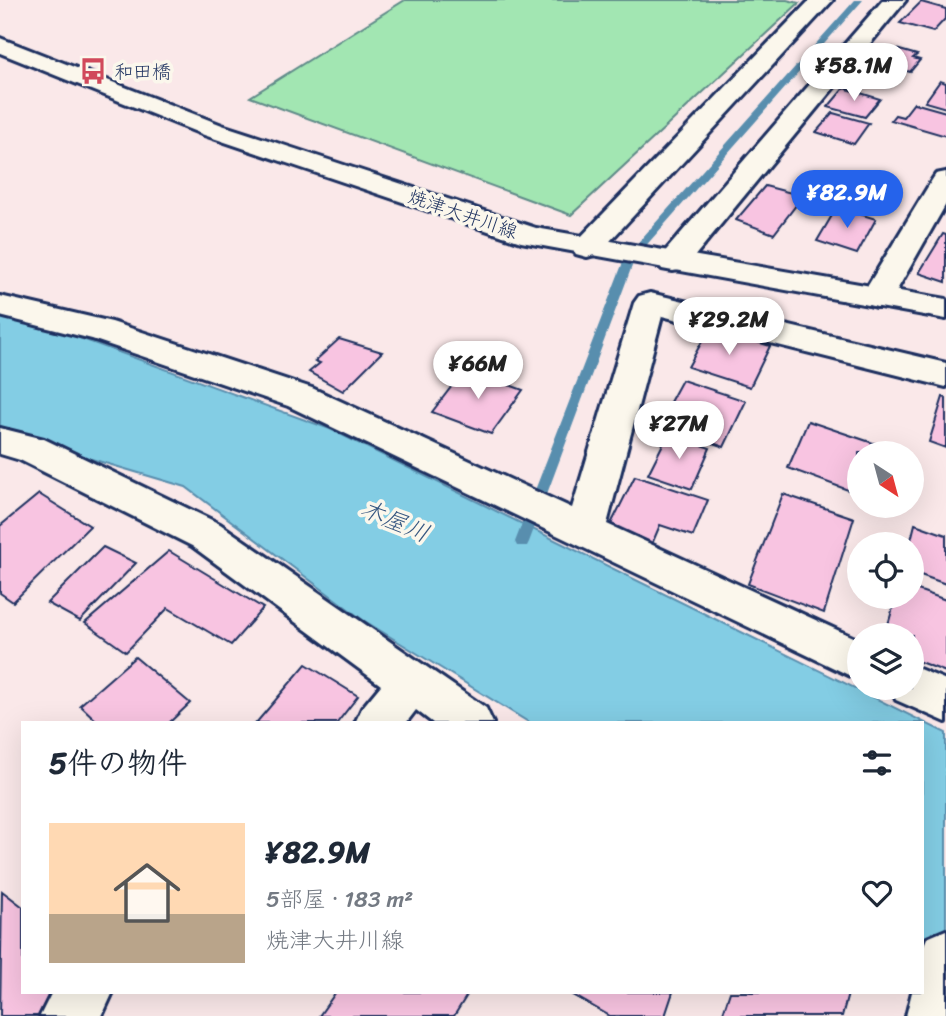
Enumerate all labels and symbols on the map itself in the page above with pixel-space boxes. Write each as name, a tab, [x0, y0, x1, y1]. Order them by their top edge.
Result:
pin: ¥58.1M	[797, 43, 911, 103]
place label: 和田橋	[114, 55, 171, 88]
bus stop icon: 和田橋	[78, 56, 108, 86]
pin: ¥82.9M	[790, 170, 904, 230]
street label: 焼津大井川線	[404, 180, 522, 248]
pin: ¥29.2M	[672, 298, 786, 357]
pin: ¥66M	[437, 342, 519, 401]
pin: ¥27M	[638, 402, 720, 461]
north arrow	[847, 441, 924, 518]
water label: 木屋川	[354, 488, 436, 554]

